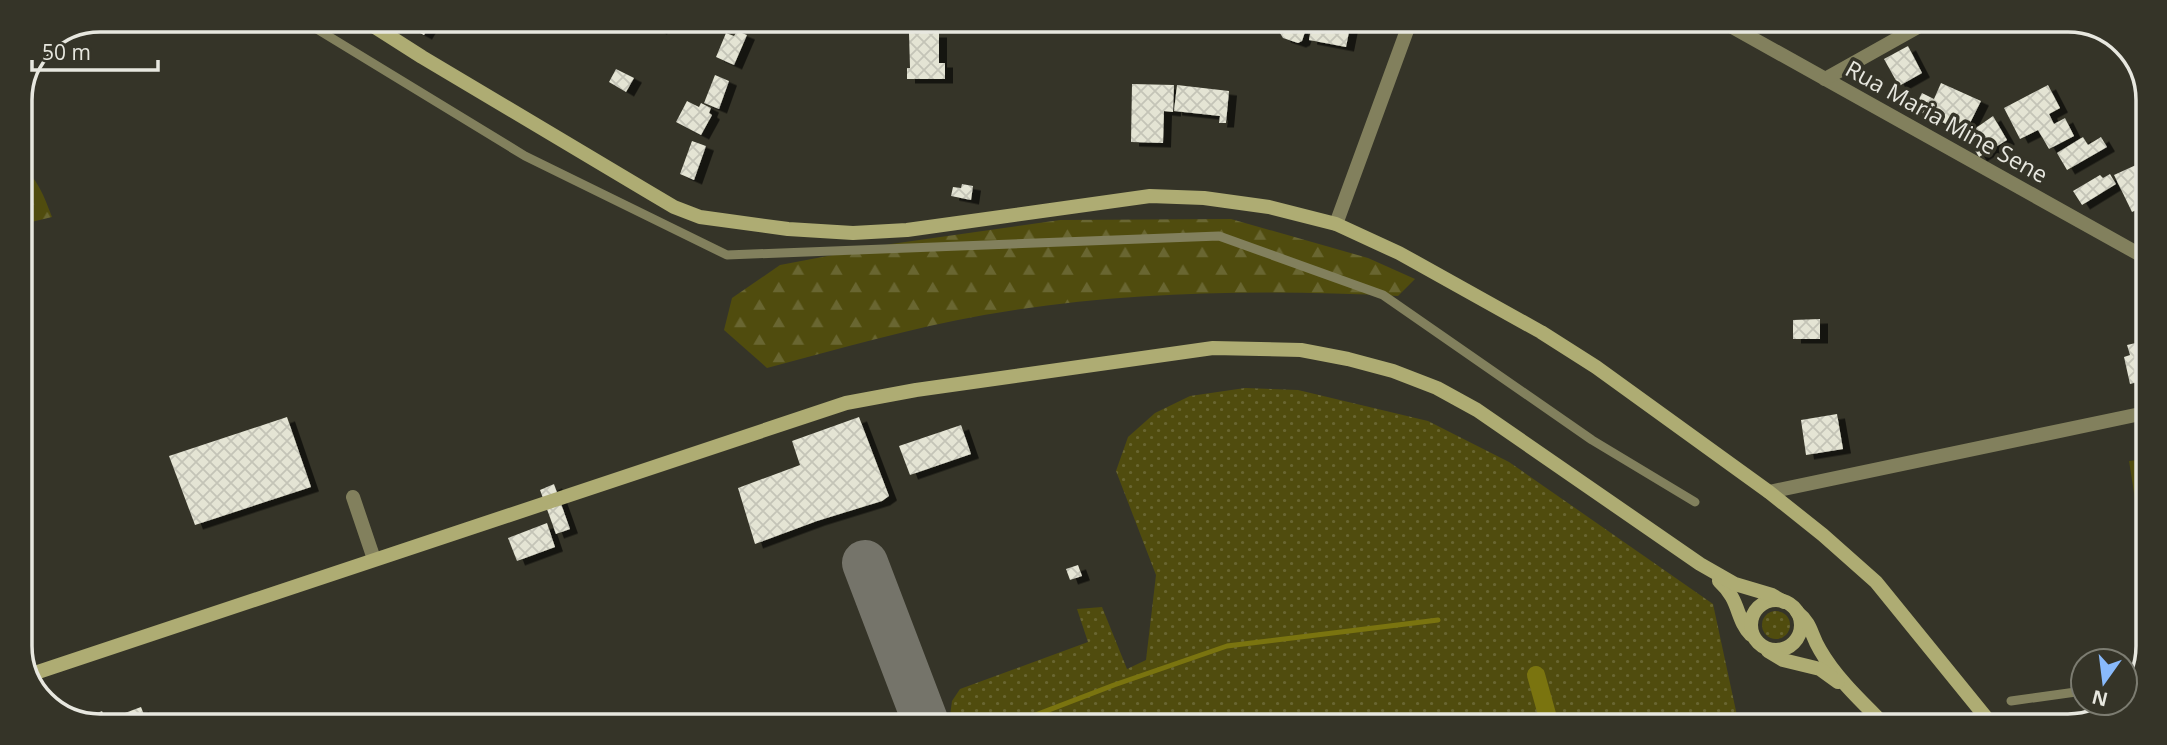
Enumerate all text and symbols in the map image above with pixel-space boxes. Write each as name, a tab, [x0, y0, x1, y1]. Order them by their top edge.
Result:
scale bar	[32, 28, 158, 72]
text: 50 m	[42, 38, 91, 66]
street label: Rua Maria Mine Sene	[1840, 52, 2054, 190]
north arrow	[2069, 647, 2139, 717]
text: N	[2089, 684, 2111, 713]

